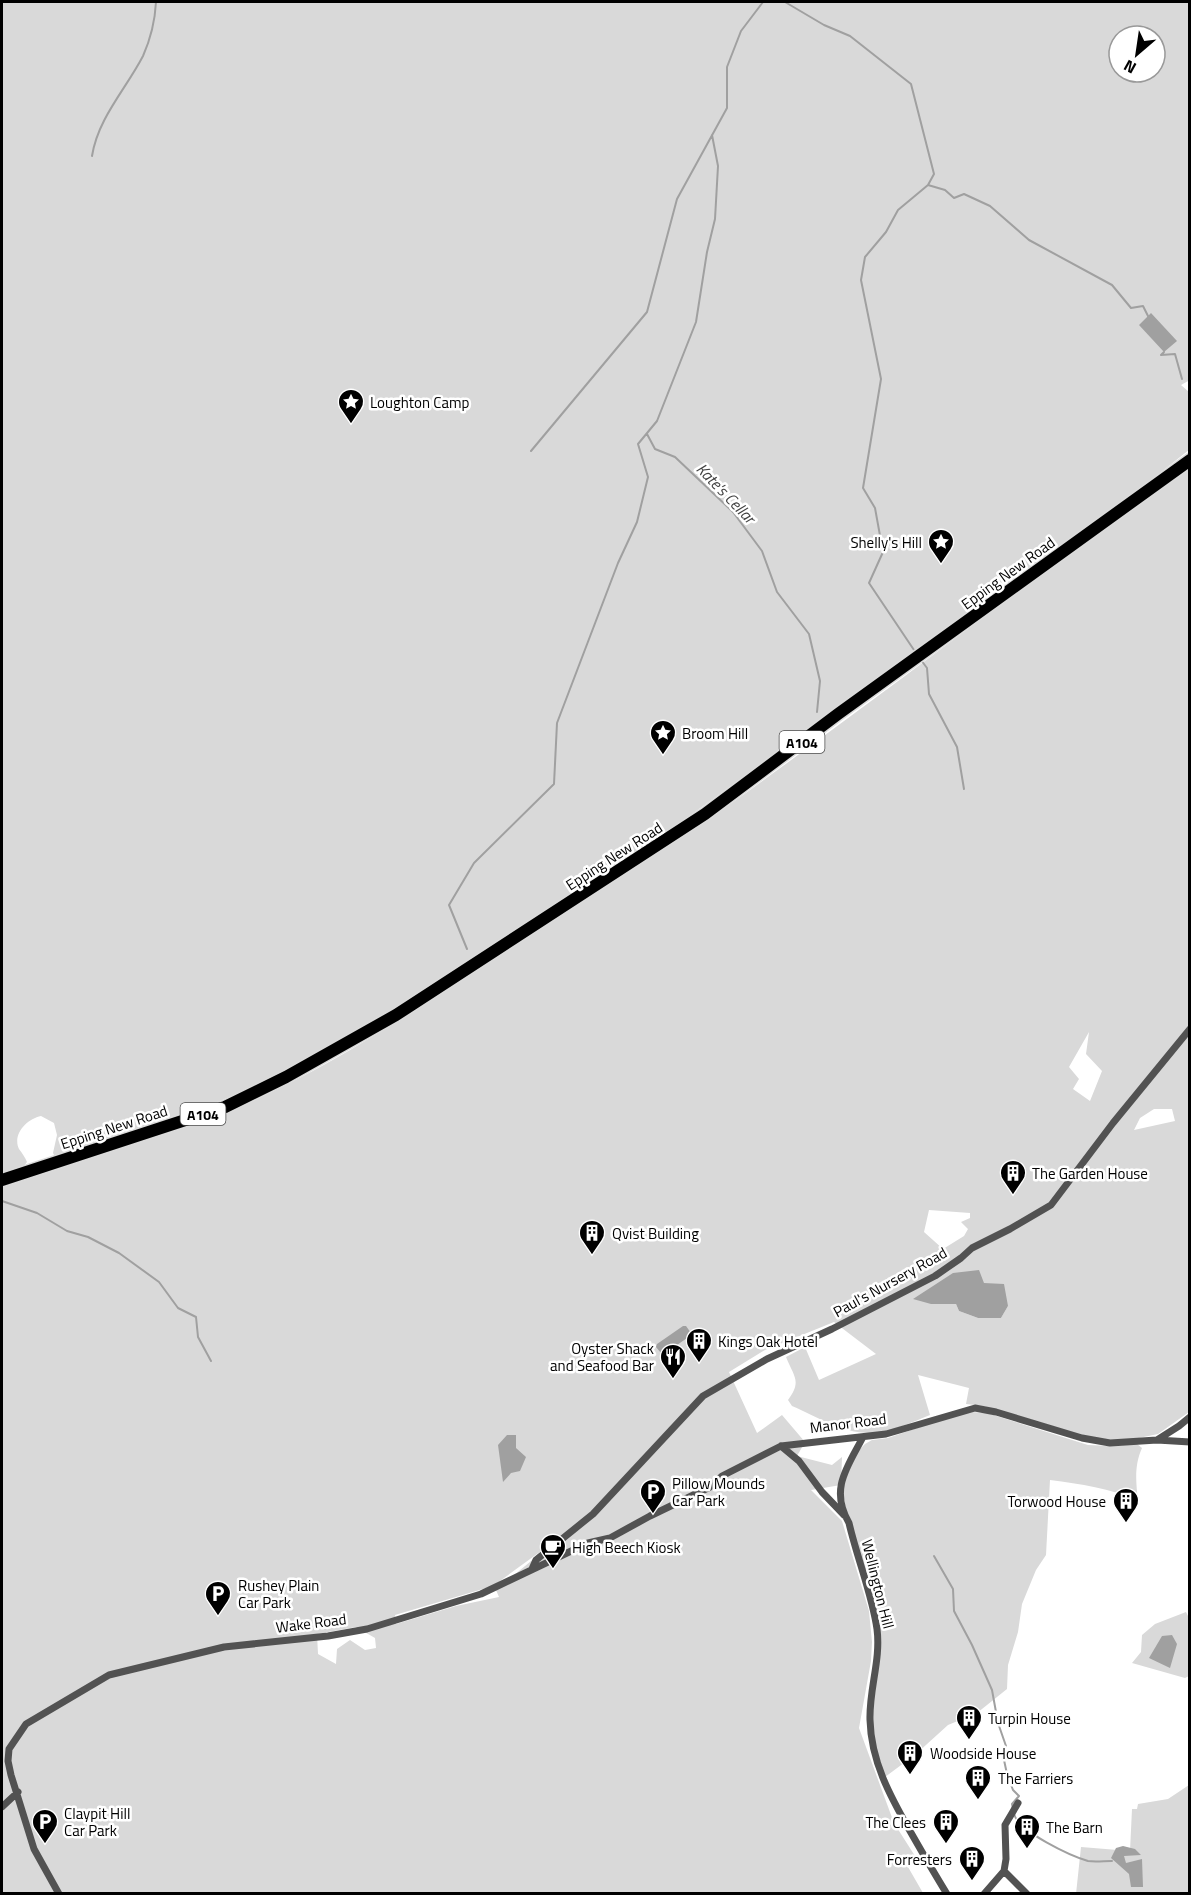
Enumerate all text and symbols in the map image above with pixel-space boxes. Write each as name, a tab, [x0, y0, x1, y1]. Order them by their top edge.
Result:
north arrow	[1107, 24, 1167, 84]
text: N	[1119, 54, 1140, 80]
place icon: Loughton Camp	[336, 387, 366, 425]
place label: Loughton Camp	[370, 391, 469, 414]
water label: Kate's Cellar	[691, 457, 763, 530]
place icon: Shelly's Hill	[926, 527, 956, 565]
place label: Shelly's Hill	[850, 531, 922, 554]
street label: Epping New Road	[956, 531, 1060, 615]
place icon: Broom Hill	[648, 718, 678, 756]
place label: Broom Hill	[682, 722, 748, 745]
road number: A104	[780, 731, 824, 753]
street label: Epping New Road	[561, 816, 667, 896]
street label: Epping New Road	[58, 1099, 170, 1155]
road number: A104	[180, 1103, 226, 1125]
building icon: The Garden House	[998, 1158, 1028, 1196]
place label: The Garden House	[1032, 1162, 1148, 1185]
building icon: Qvist Building	[577, 1218, 607, 1256]
place label: Qvist Building	[612, 1222, 699, 1245]
street label: Paul's Nursery Road	[829, 1241, 951, 1323]
building icon: Kings Oak Hotel	[684, 1326, 714, 1364]
place label: Kings Oak Hotel	[718, 1330, 818, 1353]
place label: Oyster Shack and Seafood Bar	[550, 1337, 654, 1377]
restaurant icon: Oyster Shack and Seafood Bar	[658, 1342, 688, 1380]
street label: Manor Road	[808, 1407, 888, 1439]
place label: Pillow Mounds Car Park	[672, 1472, 765, 1512]
parking icon: Pillow Mounds Car Park	[638, 1477, 668, 1515]
building icon: Torwood House	[1111, 1486, 1141, 1524]
place label: Torwood House	[1007, 1490, 1106, 1513]
cafe icon: High Beech Kiosk	[538, 1532, 568, 1570]
place label: High Beech Kiosk	[572, 1536, 681, 1559]
street label: Wellington Hill	[856, 1537, 900, 1631]
place label: Rushey Plain Car Park	[238, 1574, 319, 1614]
parking icon: Rushey Plain Car Park	[203, 1579, 233, 1617]
street label: Wake Road	[274, 1607, 348, 1639]
building icon: Turpin House	[954, 1703, 984, 1741]
place label: Turpin House	[988, 1707, 1071, 1730]
building icon: Woodside House	[895, 1738, 925, 1776]
place label: Woodside House	[930, 1742, 1036, 1765]
building icon: The Farriers	[963, 1763, 993, 1801]
place label: The Farriers	[998, 1767, 1073, 1790]
place label: Claypit Hill Car Park	[64, 1802, 130, 1842]
parking icon: Claypit Hill Car Park	[30, 1807, 60, 1845]
building icon: The Clees	[931, 1807, 961, 1845]
place label: The Clees	[865, 1811, 926, 1834]
building icon: The Barn	[1012, 1812, 1042, 1850]
place label: The Barn	[1046, 1816, 1103, 1839]
building icon: Forresters	[957, 1844, 987, 1882]
place label: Forresters	[887, 1848, 952, 1871]

